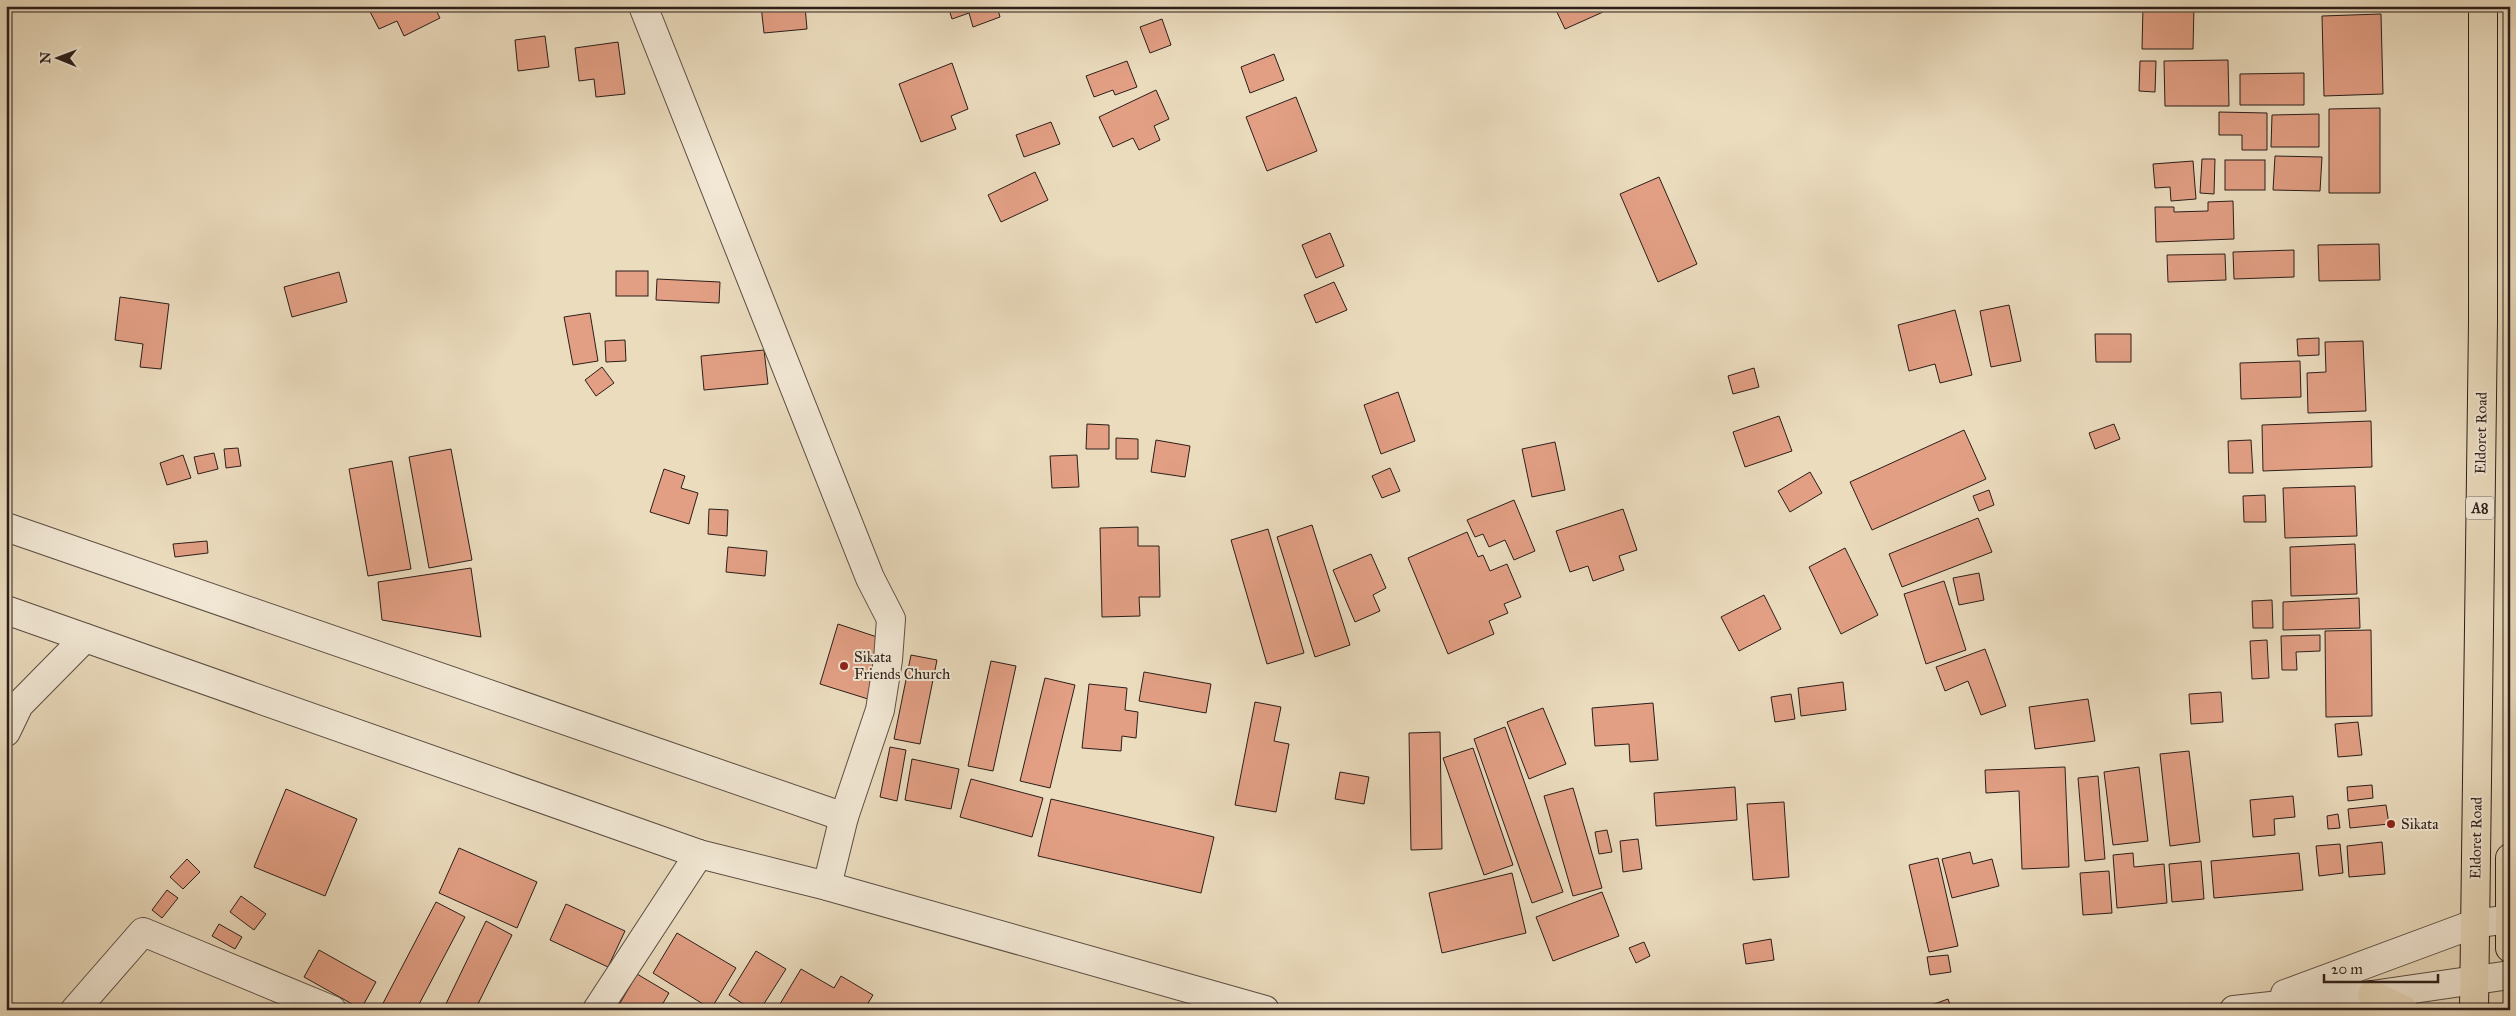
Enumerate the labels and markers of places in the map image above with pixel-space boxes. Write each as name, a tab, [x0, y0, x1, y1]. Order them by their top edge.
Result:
place label: Sikata Friends Church	[854, 648, 951, 683]
marker: Sikata Friends Church	[838, 660, 850, 672]
place label: Sikata	[2401, 815, 2439, 833]
marker: Sikata	[2385, 818, 2397, 830]

